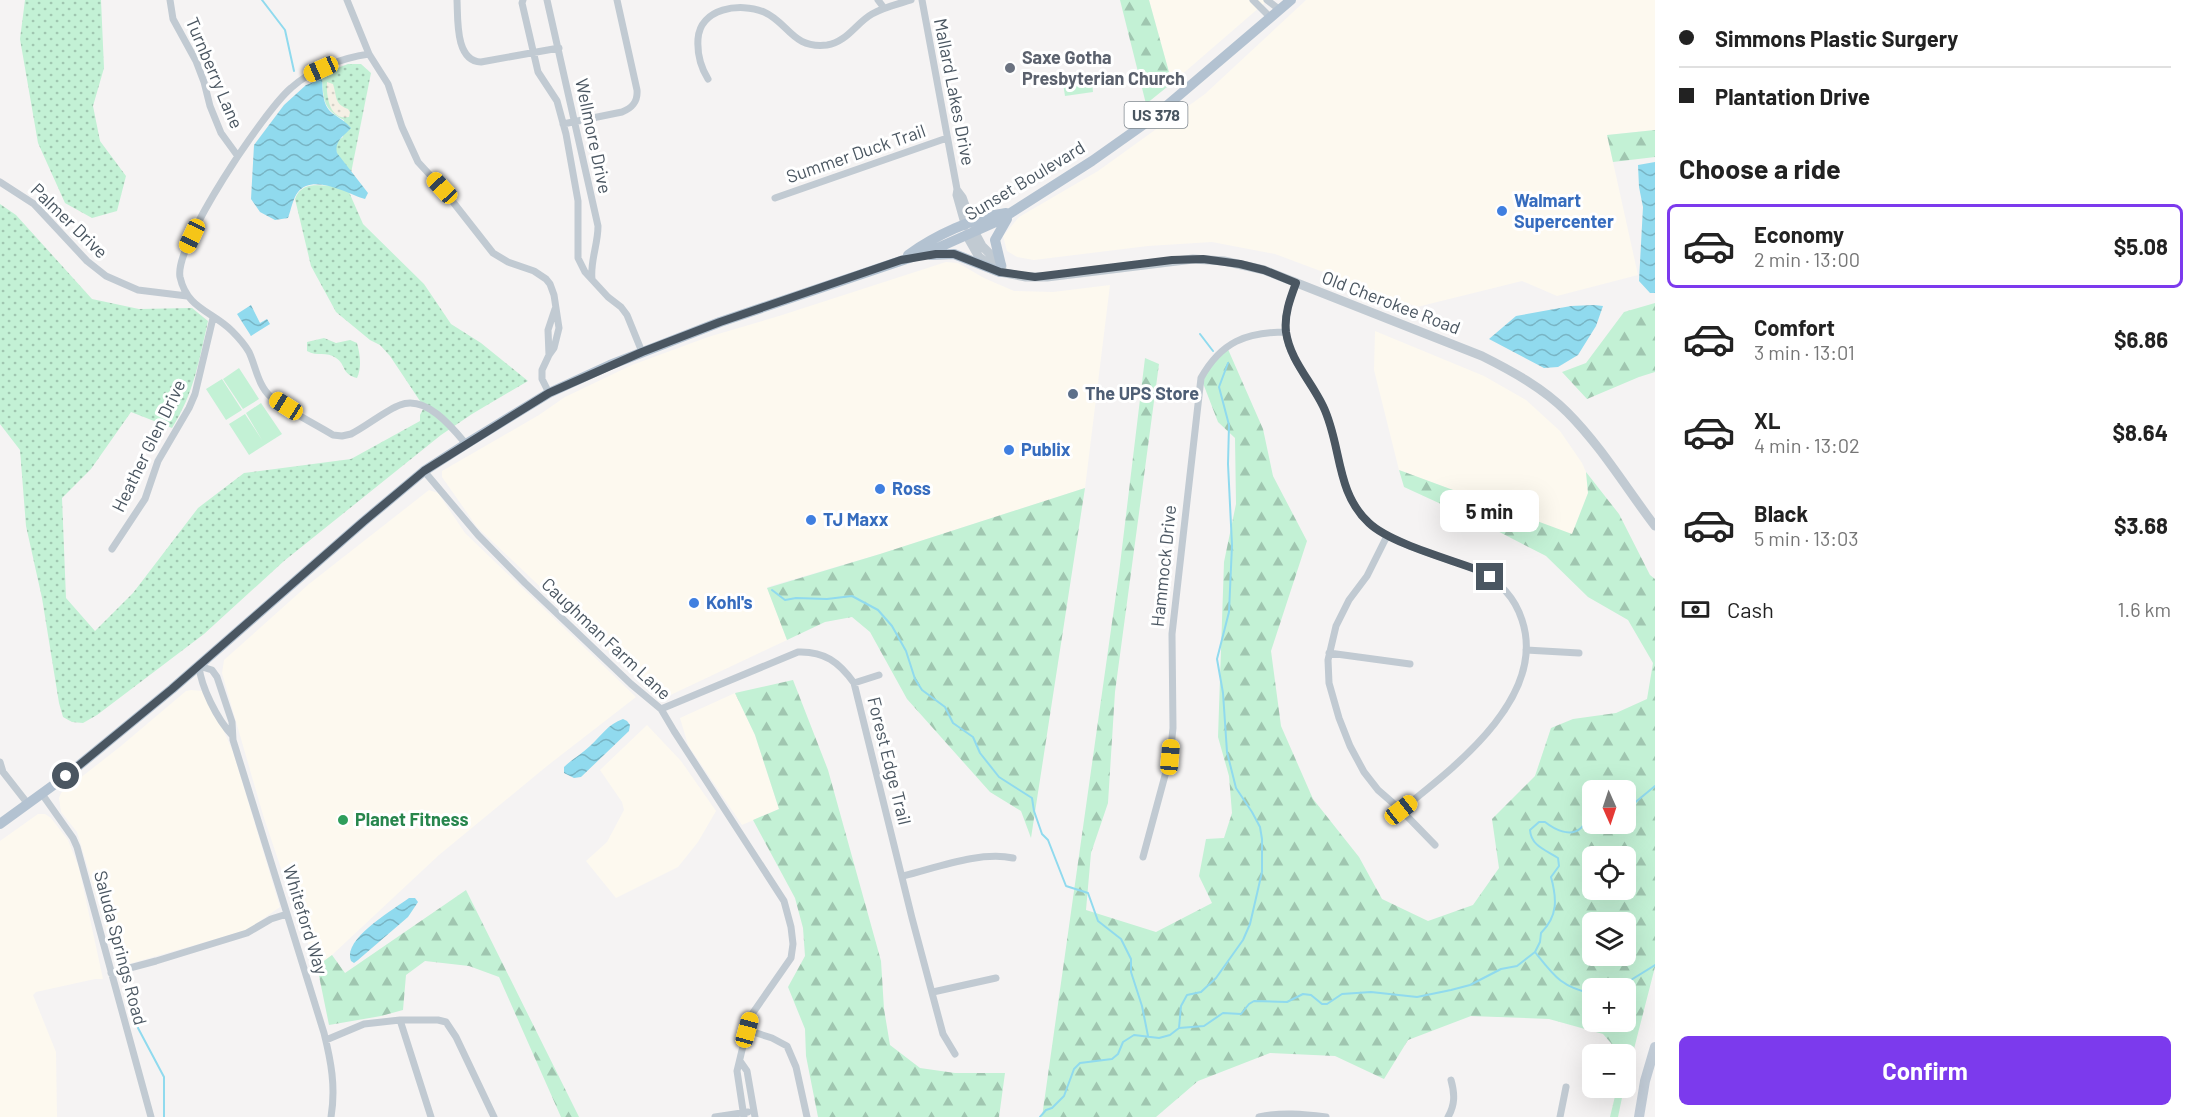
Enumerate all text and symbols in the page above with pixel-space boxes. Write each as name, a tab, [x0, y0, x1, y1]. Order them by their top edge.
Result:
street label: Turnberry Lane	[182, 14, 248, 132]
street label: Mallard Lakes Drive	[930, 16, 980, 167]
text: Simmons Plastic Surgery	[1715, 25, 1958, 51]
place label: Saxe Gotha Presbyterian Church	[1022, 46, 1185, 89]
car	[301, 53, 341, 85]
marker: Saxe Gotha Presbyterian Church	[1003, 61, 1017, 75]
street label: Wellmore Drive	[571, 76, 617, 195]
text: Plantation Drive	[1715, 83, 1870, 109]
road number: US 378	[1124, 102, 1188, 128]
street label: Summer Duck Trail	[783, 119, 928, 187]
street label: Sunset Boulevard	[960, 136, 1089, 225]
text: Choose a ride	[1679, 152, 1841, 184]
car	[423, 169, 461, 207]
street label: Palmer Drive	[27, 178, 113, 262]
place label: Walmart Supercenter	[1514, 189, 1614, 232]
marker: Walmart Supercenter	[1495, 204, 1509, 218]
car	[176, 216, 208, 256]
icon: car	[1682, 219, 1736, 273]
text: Economy	[1754, 221, 1844, 247]
text: $5.08	[2114, 233, 2168, 259]
text: 2 min · 13:00	[1754, 247, 1860, 271]
street label: Old Cherokee Road	[1319, 266, 1464, 339]
icon: car	[1682, 312, 1736, 366]
text: Comfort	[1754, 314, 1835, 340]
text: $6.86	[2114, 326, 2168, 352]
text: 3 min · 13:01	[1754, 340, 1855, 364]
street label: Heather Glen Drive	[107, 376, 190, 515]
place label: The UPS Store	[1085, 382, 1199, 404]
marker: The UPS Store	[1066, 387, 1080, 401]
car	[266, 389, 306, 423]
icon: car	[1682, 405, 1736, 459]
text: XL	[1754, 407, 1780, 433]
text: $8.64	[2112, 419, 2168, 445]
text: 4 min · 13:02	[1754, 433, 1860, 457]
place label: Publix	[1021, 438, 1071, 460]
marker: Publix	[1002, 443, 1016, 457]
place label: Ross	[892, 477, 931, 499]
marker: Ross	[873, 482, 887, 496]
callout: 5 min	[1440, 490, 1540, 532]
icon: car	[1682, 498, 1736, 552]
text: 5 min	[1466, 499, 1513, 523]
text: Black	[1754, 500, 1808, 526]
street label: Hammock Drive	[1146, 504, 1180, 628]
place label: TJ Maxx	[823, 508, 889, 530]
text: $3.68	[2114, 512, 2168, 538]
marker: TJ Maxx	[804, 513, 818, 527]
text: 5 min · 13:03	[1754, 526, 1859, 550]
route end	[1476, 563, 1503, 590]
street label: Caughman Farm Lane	[537, 573, 676, 704]
place label: Kohl's	[706, 591, 753, 613]
icon: cash	[1679, 593, 1712, 626]
marker: Kohl's	[687, 596, 701, 610]
text: Cash	[1727, 596, 1774, 622]
text: 1.6 km	[2118, 597, 2171, 621]
street label: Forest Edge Trail	[863, 694, 917, 827]
car	[1159, 738, 1181, 776]
route start	[52, 762, 79, 789]
north arrow	[1582, 780, 1636, 834]
map controls	[1582, 780, 1636, 1098]
car	[1381, 792, 1421, 828]
place label: Planet Fitness	[355, 808, 468, 830]
marker: Planet Fitness	[336, 813, 350, 827]
button: locate	[1582, 846, 1636, 900]
street label: Whiteford Way	[279, 862, 333, 977]
street label: Saluda Springs Road	[90, 868, 152, 1027]
button: layers	[1582, 912, 1636, 966]
button: +	[1582, 978, 1636, 1032]
car	[734, 1010, 760, 1050]
button: Confirm	[1679, 1036, 2171, 1105]
button: −	[1582, 1044, 1636, 1098]

